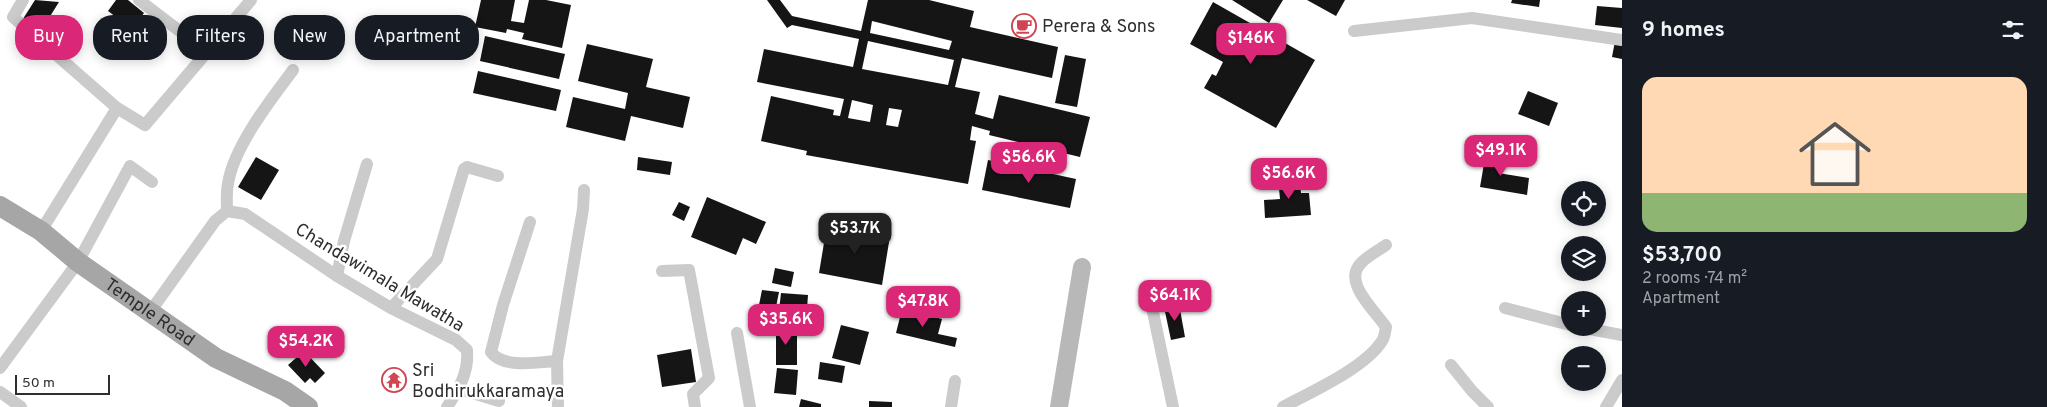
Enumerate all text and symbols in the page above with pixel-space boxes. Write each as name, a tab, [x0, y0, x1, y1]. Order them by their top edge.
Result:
cafe icon: Perera & Sons	[1011, 13, 1037, 39]
chip: Buy	[15, 15, 83, 60]
chip: Rent	[93, 15, 167, 60]
chip: Filters	[177, 15, 264, 60]
chip: New	[274, 15, 345, 60]
chip: Apartment	[355, 15, 479, 60]
place label: Perera & Sons	[1042, 16, 1155, 39]
icon: filters	[1999, 16, 2027, 44]
text: 9 homes	[1642, 17, 1725, 44]
pin: $146K	[1216, 22, 1286, 65]
text: $146K	[1227, 29, 1275, 49]
icon: home	[1790, 109, 1880, 199]
pin: $49.1K	[1460, 134, 1542, 177]
text: $49.1K	[1475, 141, 1527, 161]
pin: $56.6K	[988, 142, 1070, 184]
text: $56.6K	[1002, 148, 1056, 168]
pin: $56.6K	[1248, 158, 1330, 200]
text: $56.6K	[1262, 164, 1316, 184]
map controls	[1561, 181, 1606, 391]
button: locate	[1561, 181, 1606, 226]
pin: $53.7K	[814, 212, 896, 255]
street label: Chandawimala Mawatha	[290, 219, 468, 338]
text: $53.7K	[829, 219, 881, 239]
button: layers	[1561, 236, 1606, 281]
text: $53,700	[1642, 242, 1722, 269]
text: 2 rooms · 74 m²	[1642, 269, 1747, 289]
street label: Temple Road	[100, 274, 199, 353]
pin: $64.1K	[1134, 280, 1216, 322]
pin: $47.8K	[882, 286, 964, 328]
text: $64.1K	[1149, 286, 1201, 306]
text: Apartment	[1642, 289, 1720, 309]
button: +	[1561, 291, 1606, 336]
text: $47.8K	[897, 292, 949, 312]
pin: $35.6K	[745, 304, 827, 346]
text: $35.6K	[759, 310, 813, 330]
pin: $54.2K	[265, 326, 347, 368]
text: $54.2K	[279, 332, 334, 352]
button: −	[1561, 346, 1606, 391]
place label: Sri Bodhirukkaramaya	[412, 360, 564, 404]
temple icon: Sri Bodhirukkaramaya	[381, 367, 407, 393]
scale bar	[15, 372, 110, 395]
text: 50 m	[22, 375, 55, 392]

